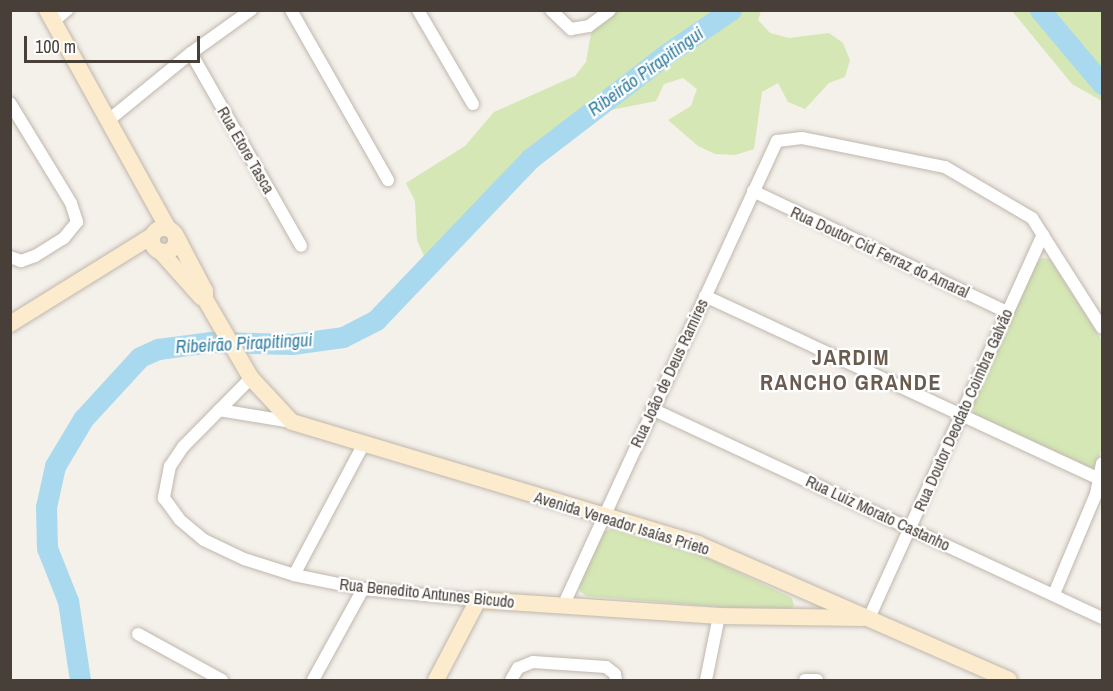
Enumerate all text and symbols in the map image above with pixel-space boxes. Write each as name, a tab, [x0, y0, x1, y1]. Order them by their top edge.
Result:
water label: Ribeirão Pirapitingui	[584, 23, 708, 121]
scale bar	[27, 24, 202, 62]
text: 100 m	[35, 34, 76, 59]
street label: Rua Etore Tasca	[213, 103, 279, 197]
street label: Rua Doutor Cid Ferraz do Amaral	[787, 202, 973, 302]
street label: Rua João de Deus Ramires	[626, 296, 712, 450]
street label: Rua Doutor Deodato Coimbra Galvão	[910, 306, 1016, 514]
water label: Ribeirão Pirapitingui	[175, 330, 313, 358]
district label: JARDIM RANCHO GRANDE	[760, 344, 942, 396]
street label: Rua Luiz Morato Castanho	[803, 471, 953, 555]
street label: Avenida Vereador Isaías Prieto	[532, 487, 712, 559]
street label: Rua Benedito Antunes Bicudo	[338, 574, 516, 612]

